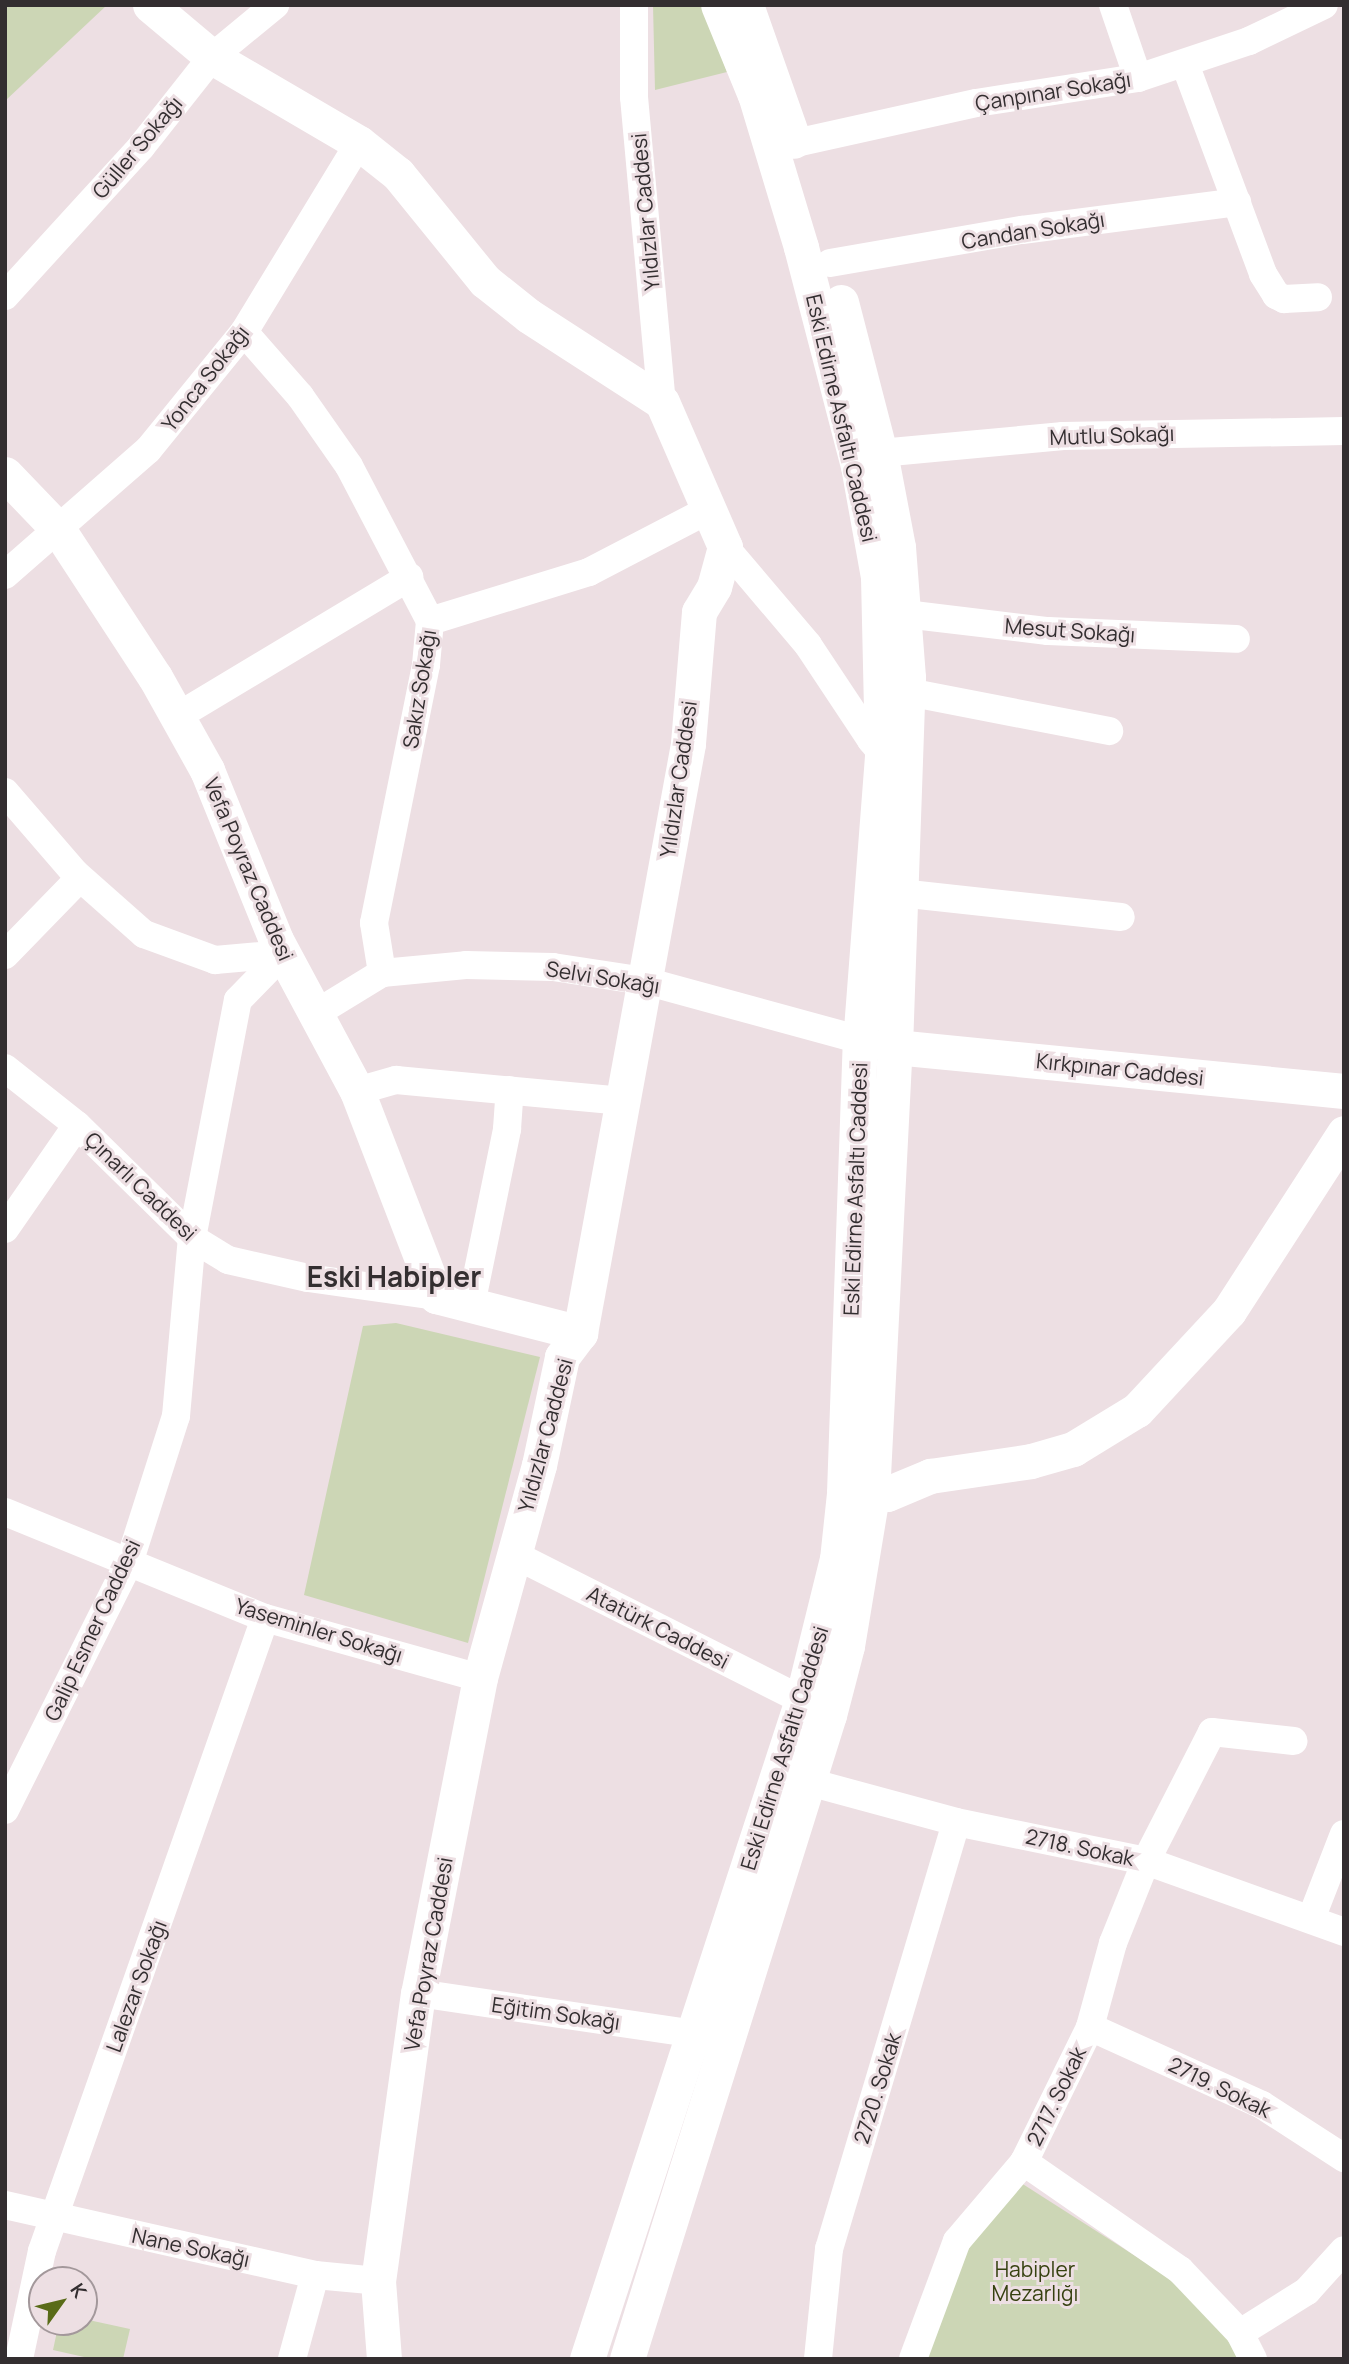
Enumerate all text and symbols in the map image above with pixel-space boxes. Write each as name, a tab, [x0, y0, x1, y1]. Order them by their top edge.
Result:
street label: Çanpınar Sokağı	[973, 66, 1133, 116]
street label: Güller Sokağı	[87, 91, 187, 203]
street label: Yıldızlar Caddesi	[626, 132, 664, 292]
street label: Candan Sokağı	[960, 206, 1106, 254]
street label: Eski Edirne Asfaltı Caddesi	[801, 292, 883, 544]
street label: Yonca Sokağı	[156, 320, 254, 436]
street label: Mutlu Sokağı	[1049, 420, 1175, 450]
street label: Mesut Sokağı	[1004, 613, 1136, 647]
street label: Sakız Sokağı	[397, 628, 441, 750]
street label: Yıldızlar Caddesi	[655, 699, 701, 859]
street label: Vefa Poyraz Caddesi	[199, 774, 299, 964]
street label: Selvi Sokağı	[544, 956, 662, 998]
street label: Kırkpınar Caddesi	[1035, 1048, 1205, 1090]
street label: Eski Edirne Asfaltı Caddesi	[838, 1062, 872, 1316]
street label: Çınarlı Caddesi	[80, 1126, 202, 1246]
district label: Eski Habipler	[307, 1259, 481, 1293]
street label: Yıldızlar Caddesi	[512, 1355, 578, 1515]
street label: Galip Esmer Caddesi	[39, 1535, 145, 1725]
street label: Atatürk Caddesi	[583, 1580, 733, 1674]
street label: Yaseminler Sokağı	[232, 1593, 406, 1667]
street label: Eski Edirne Asfaltı Caddesi	[735, 1623, 833, 1873]
street label: 2718. Sokak	[1023, 1823, 1137, 1871]
street label: Vefa Poyraz Caddesi	[399, 1855, 457, 2053]
street label: Lalezar Sokağı	[101, 1917, 171, 2055]
street label: Eğitim Sokağı	[490, 1992, 622, 2034]
street label: 2720. Sokak	[848, 2029, 906, 2147]
street label: 2717. Sokak	[1021, 2042, 1091, 2150]
street label: 2719. Sokak	[1165, 2051, 1275, 2123]
street label: Nane Sokağı	[130, 2222, 252, 2272]
park label: Habipler Mezarlığı	[992, 2256, 1078, 2306]
north arrow	[28, 2266, 98, 2336]
text: K	[65, 2278, 93, 2303]

